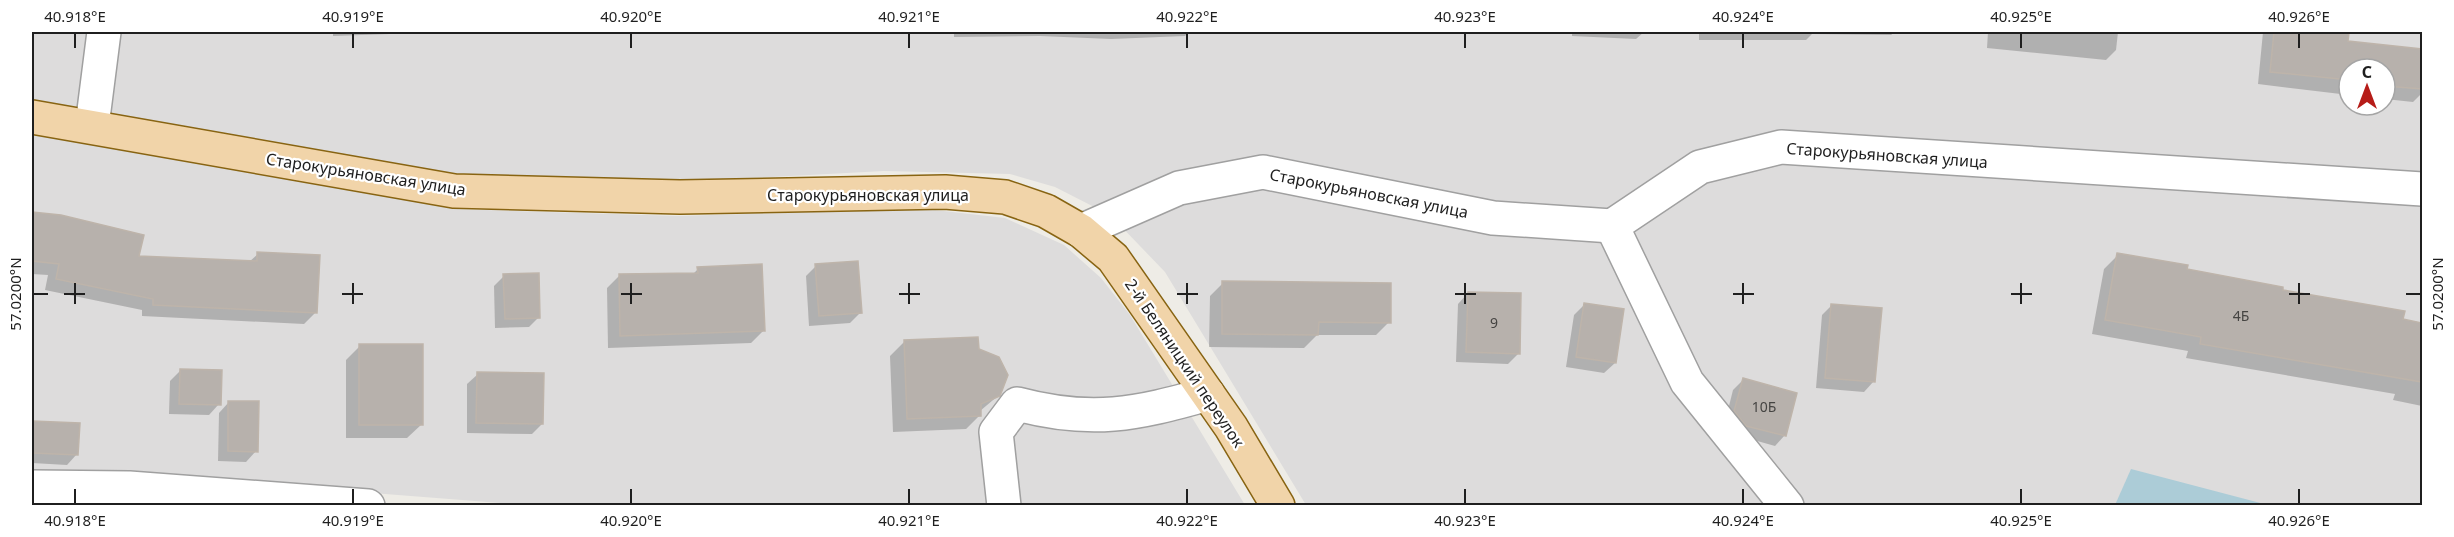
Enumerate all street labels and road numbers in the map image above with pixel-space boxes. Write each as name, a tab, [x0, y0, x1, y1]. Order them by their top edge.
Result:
street label: Старокурьяновская улица	[1786, 137, 1988, 173]
street label: Старокурьяновская улица	[265, 147, 467, 201]
street label: Старокурьяновская улица	[1268, 163, 1470, 223]
street label: Старокурьяновская улица	[767, 184, 969, 206]
street label: 2-й Беляницкий переулок	[1120, 274, 1250, 452]

